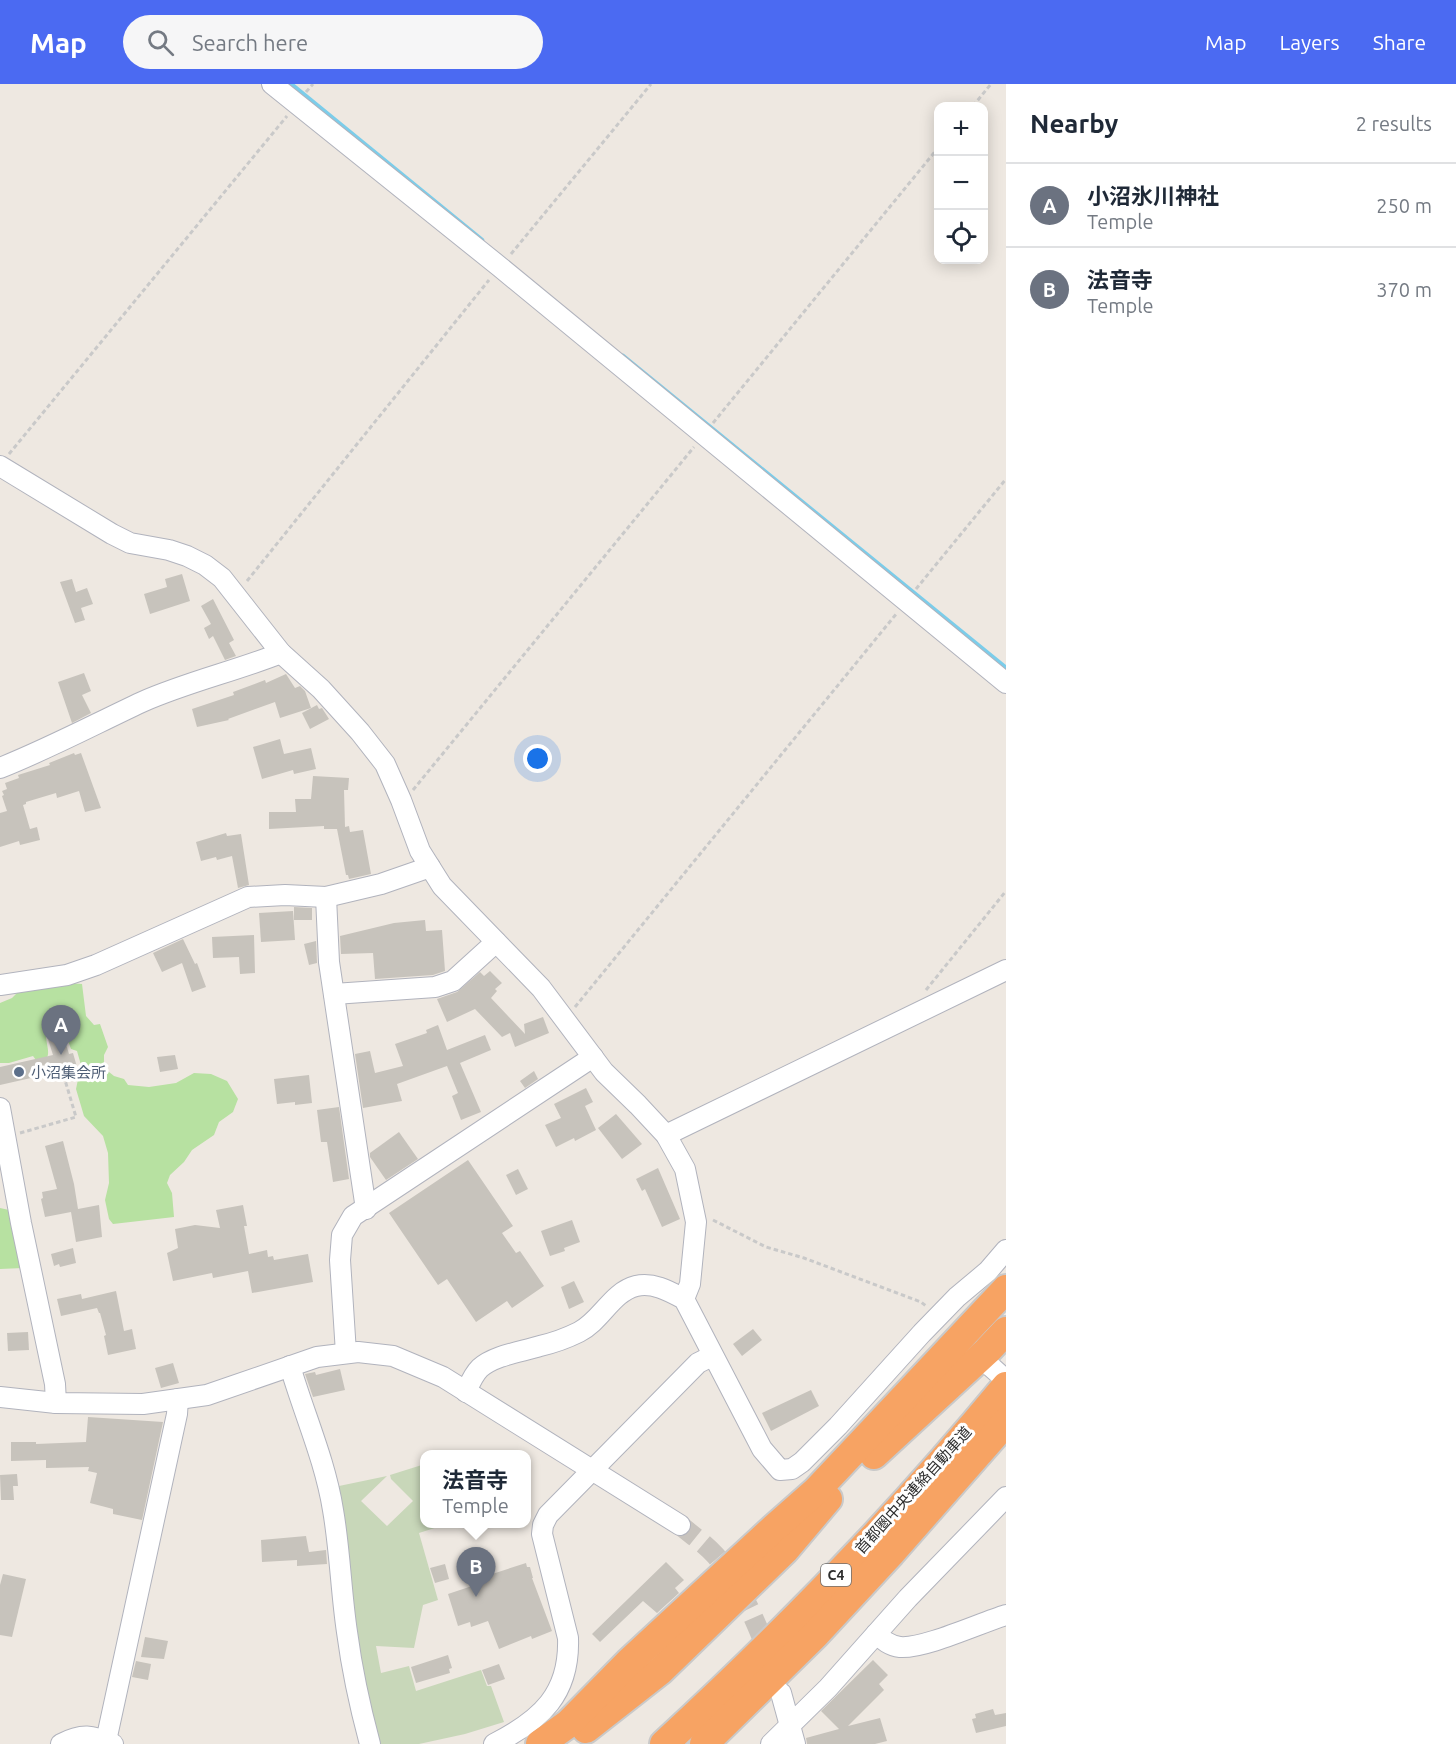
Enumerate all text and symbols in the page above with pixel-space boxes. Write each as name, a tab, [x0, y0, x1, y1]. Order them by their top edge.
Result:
search box	[123, 15, 543, 69]
icon: search	[144, 26, 177, 59]
text: Map	[30, 27, 87, 58]
text: Search here	[192, 30, 308, 55]
text: Map	[1205, 30, 1246, 54]
text: Layers	[1279, 30, 1340, 54]
text: Share	[1373, 30, 1426, 54]
map controls	[934, 102, 988, 264]
button: +	[934, 102, 988, 156]
text: Nearby	[1030, 109, 1118, 138]
text: 2 results	[1356, 112, 1432, 135]
button: −	[934, 156, 988, 210]
text: 小沼氷川神社	[1087, 183, 1219, 208]
text: A	[1042, 194, 1057, 217]
text: 250 m	[1376, 194, 1432, 217]
button: locate	[934, 210, 988, 264]
text: Temple	[1087, 210, 1153, 233]
text: 法音寺	[1087, 267, 1153, 292]
text: B	[1043, 278, 1056, 301]
text: 370 m	[1376, 278, 1432, 301]
text: Temple	[1087, 294, 1153, 317]
your location	[523, 744, 552, 773]
pin: A	[42, 1006, 80, 1055]
place label: 小沼集会所	[31, 1064, 106, 1081]
marker: 小沼集会所	[12, 1065, 26, 1079]
street label: 首都圏中央連絡自動車道	[851, 1423, 975, 1557]
popup	[420, 1450, 531, 1528]
text: 法音寺	[442, 1467, 508, 1492]
text: Temple	[442, 1494, 509, 1517]
pin: B	[456, 1548, 496, 1597]
road number: C4	[821, 1564, 851, 1586]

